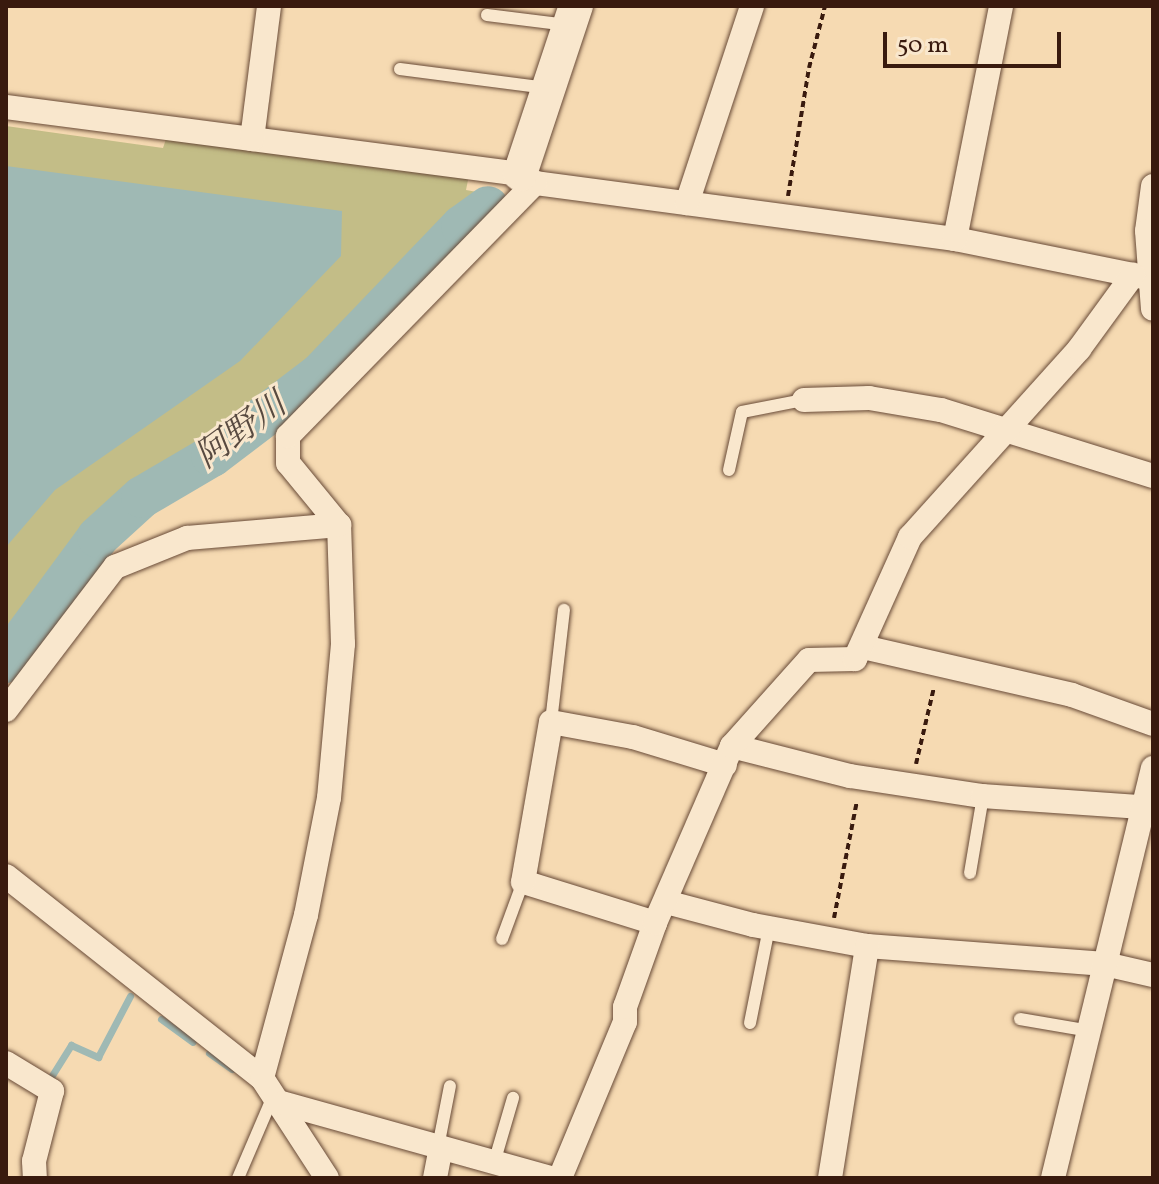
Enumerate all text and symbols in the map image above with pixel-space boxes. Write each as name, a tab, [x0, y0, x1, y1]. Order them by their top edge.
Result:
scale bar	[887, 16, 1065, 66]
text: 50 m	[897, 29, 949, 63]
water label: 阿野川	[189, 386, 295, 478]

